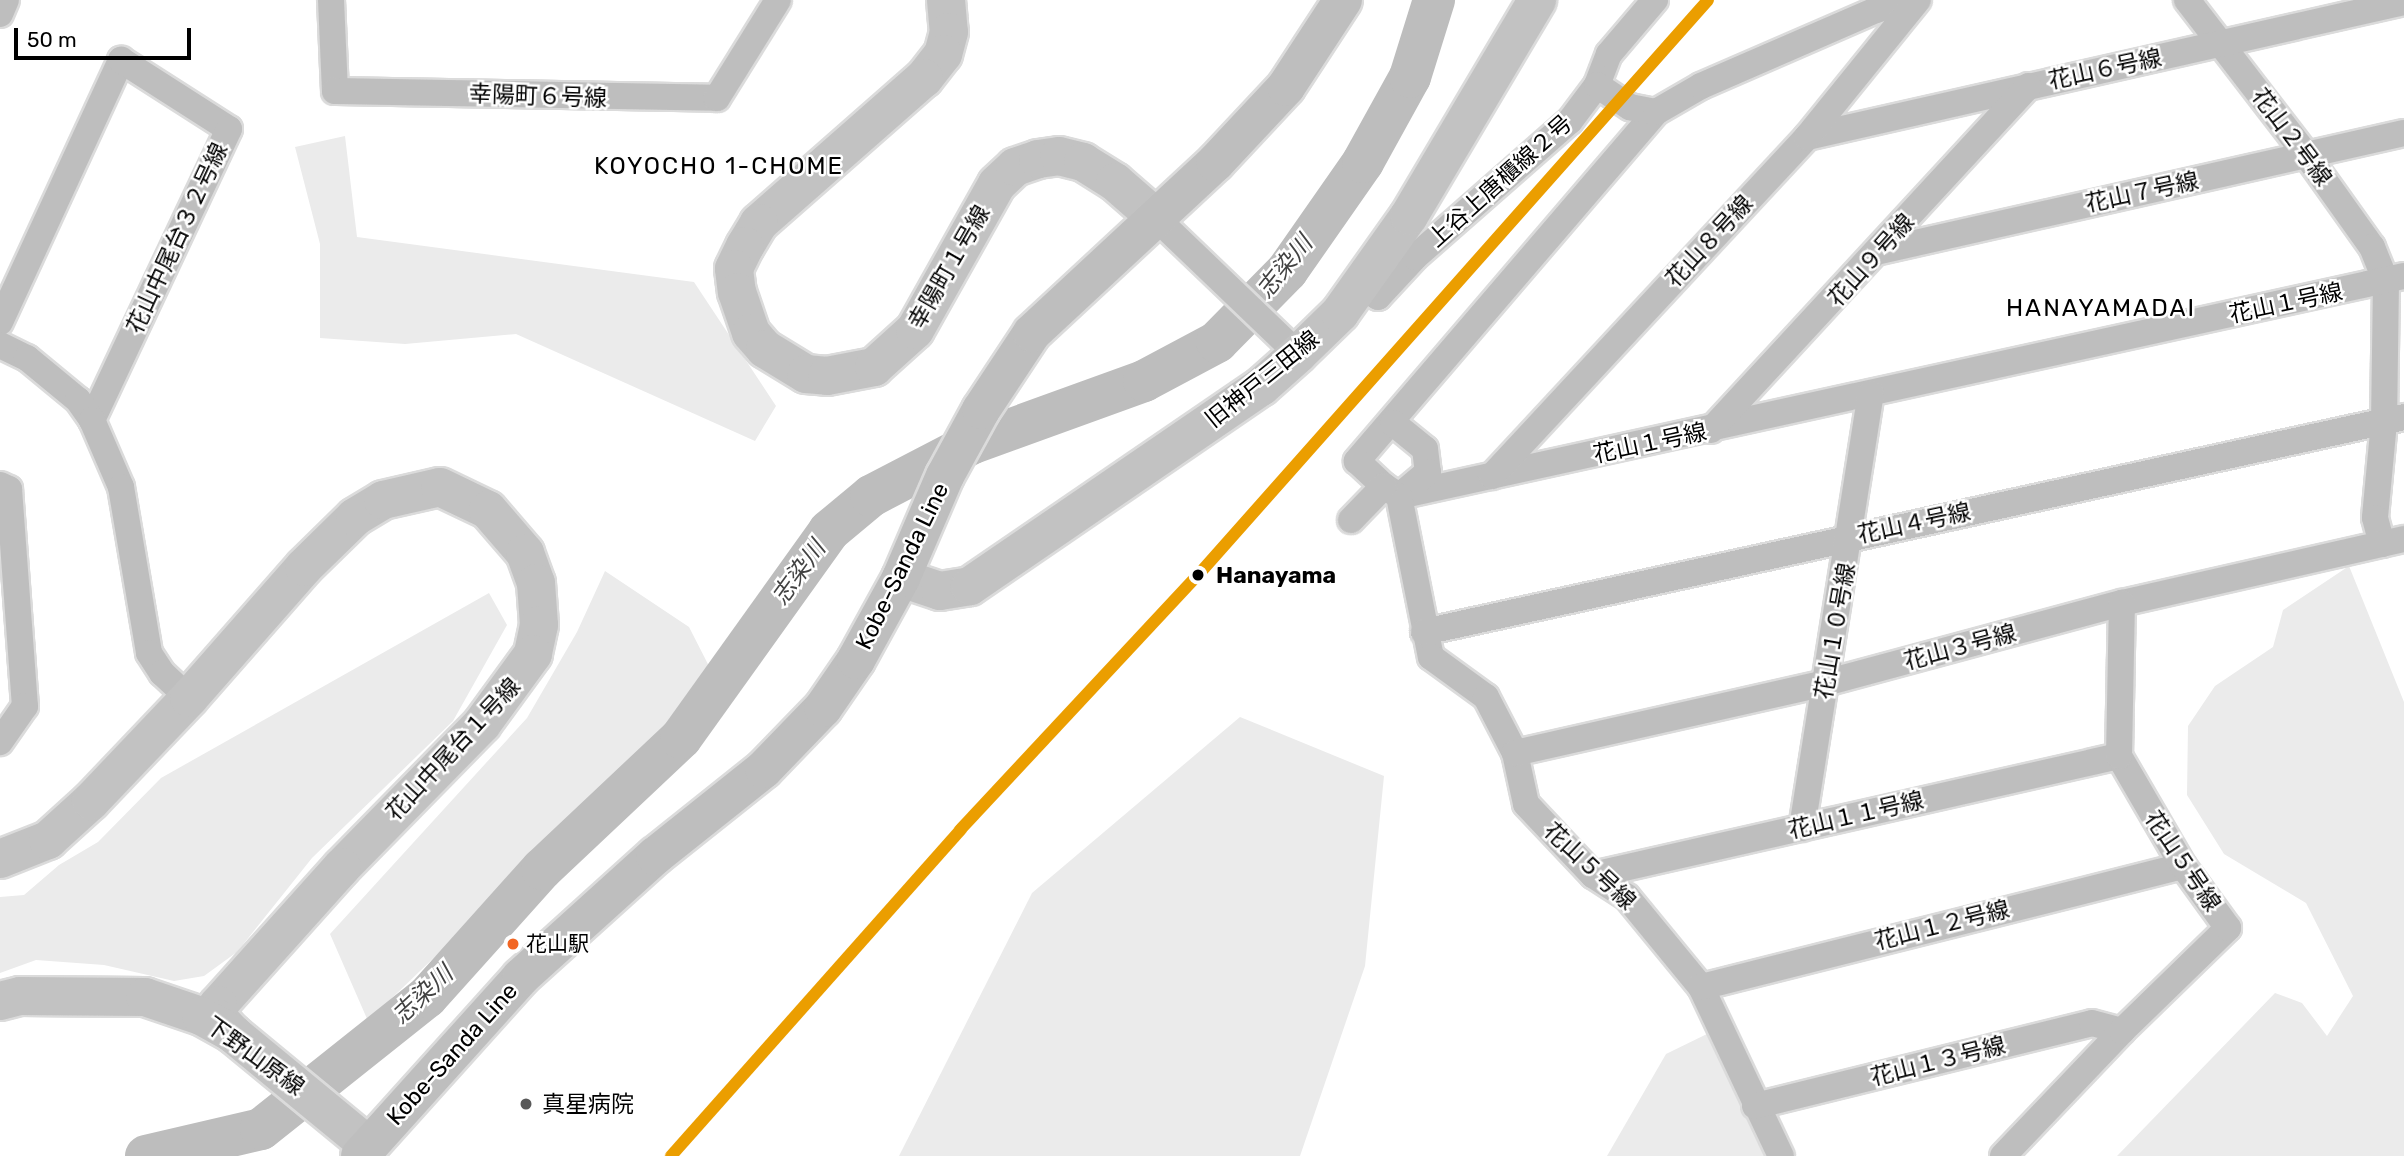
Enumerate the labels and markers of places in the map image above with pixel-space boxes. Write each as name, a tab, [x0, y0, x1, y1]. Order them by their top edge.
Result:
place label: Hanayama	[1216, 561, 1336, 589]
marker: Hanayama	[1186, 563, 1210, 587]
place label: 花山駅	[526, 931, 589, 957]
marker: 花山駅	[506, 937, 520, 951]
place label: 真星病院	[542, 1090, 634, 1118]
marker: 真星病院	[516, 1094, 536, 1114]

